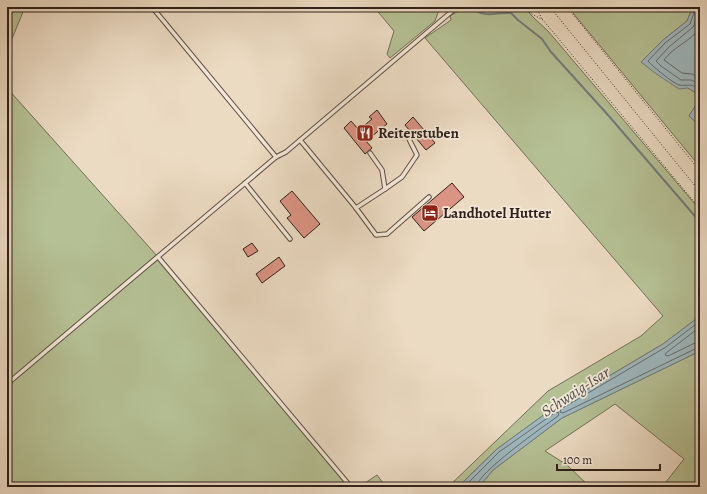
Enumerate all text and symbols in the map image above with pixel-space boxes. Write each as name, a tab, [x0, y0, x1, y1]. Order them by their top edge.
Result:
restaurant icon: Reiterstuben	[355, 123, 375, 143]
place label: Reiterstuben	[378, 123, 459, 143]
hotel icon: Landhotel Hutter	[420, 203, 440, 223]
place label: Landhotel Hutter	[443, 203, 551, 223]
water label: Schwaig-Isar	[537, 361, 614, 422]
scale bar	[557, 446, 660, 472]
text: 100 m	[563, 452, 592, 468]

